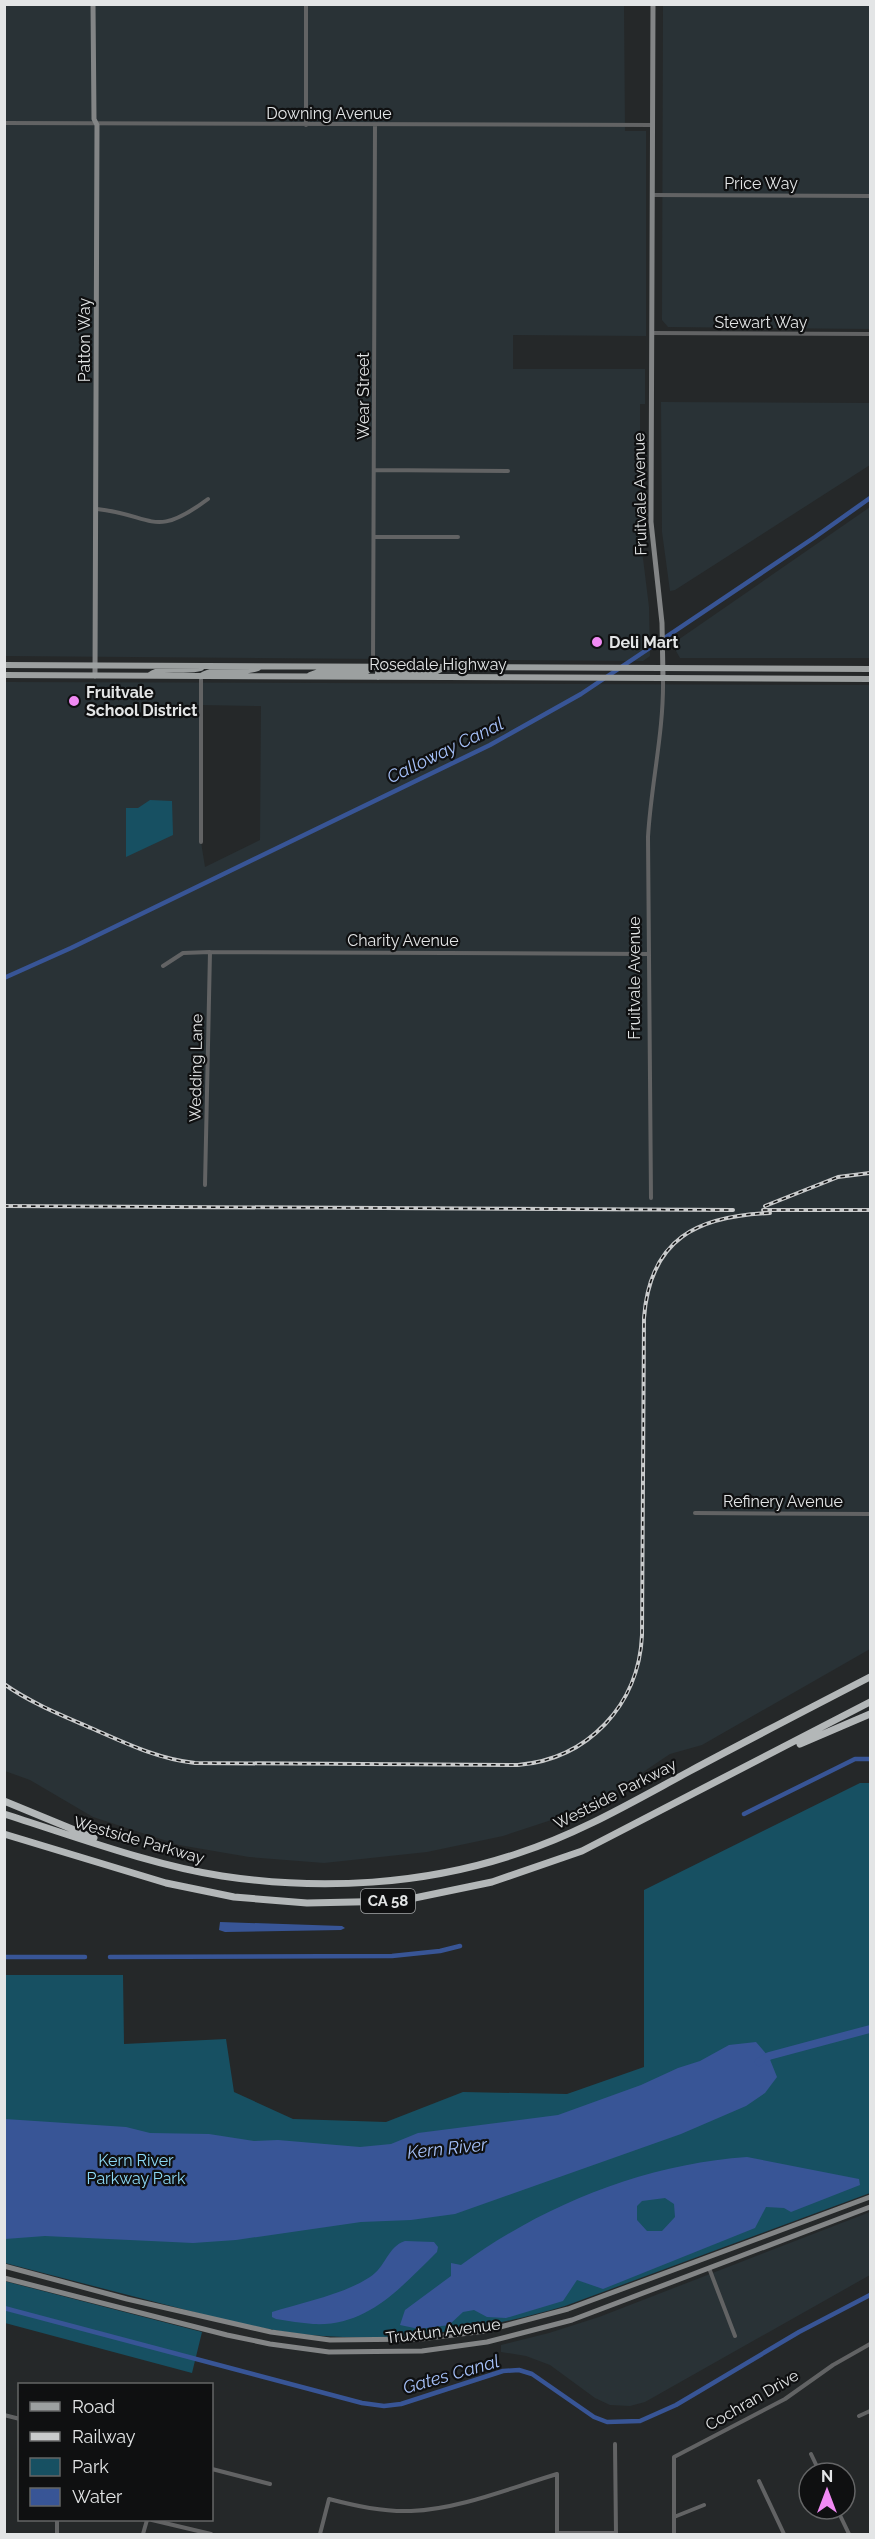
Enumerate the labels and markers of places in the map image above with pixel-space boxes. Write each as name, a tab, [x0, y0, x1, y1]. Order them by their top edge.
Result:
place label: Deli Mart	[609, 633, 678, 652]
marker: Deli Mart	[590, 635, 604, 649]
place label: Fruitvale School District	[86, 683, 197, 720]
marker: Fruitvale School District	[67, 694, 81, 708]

